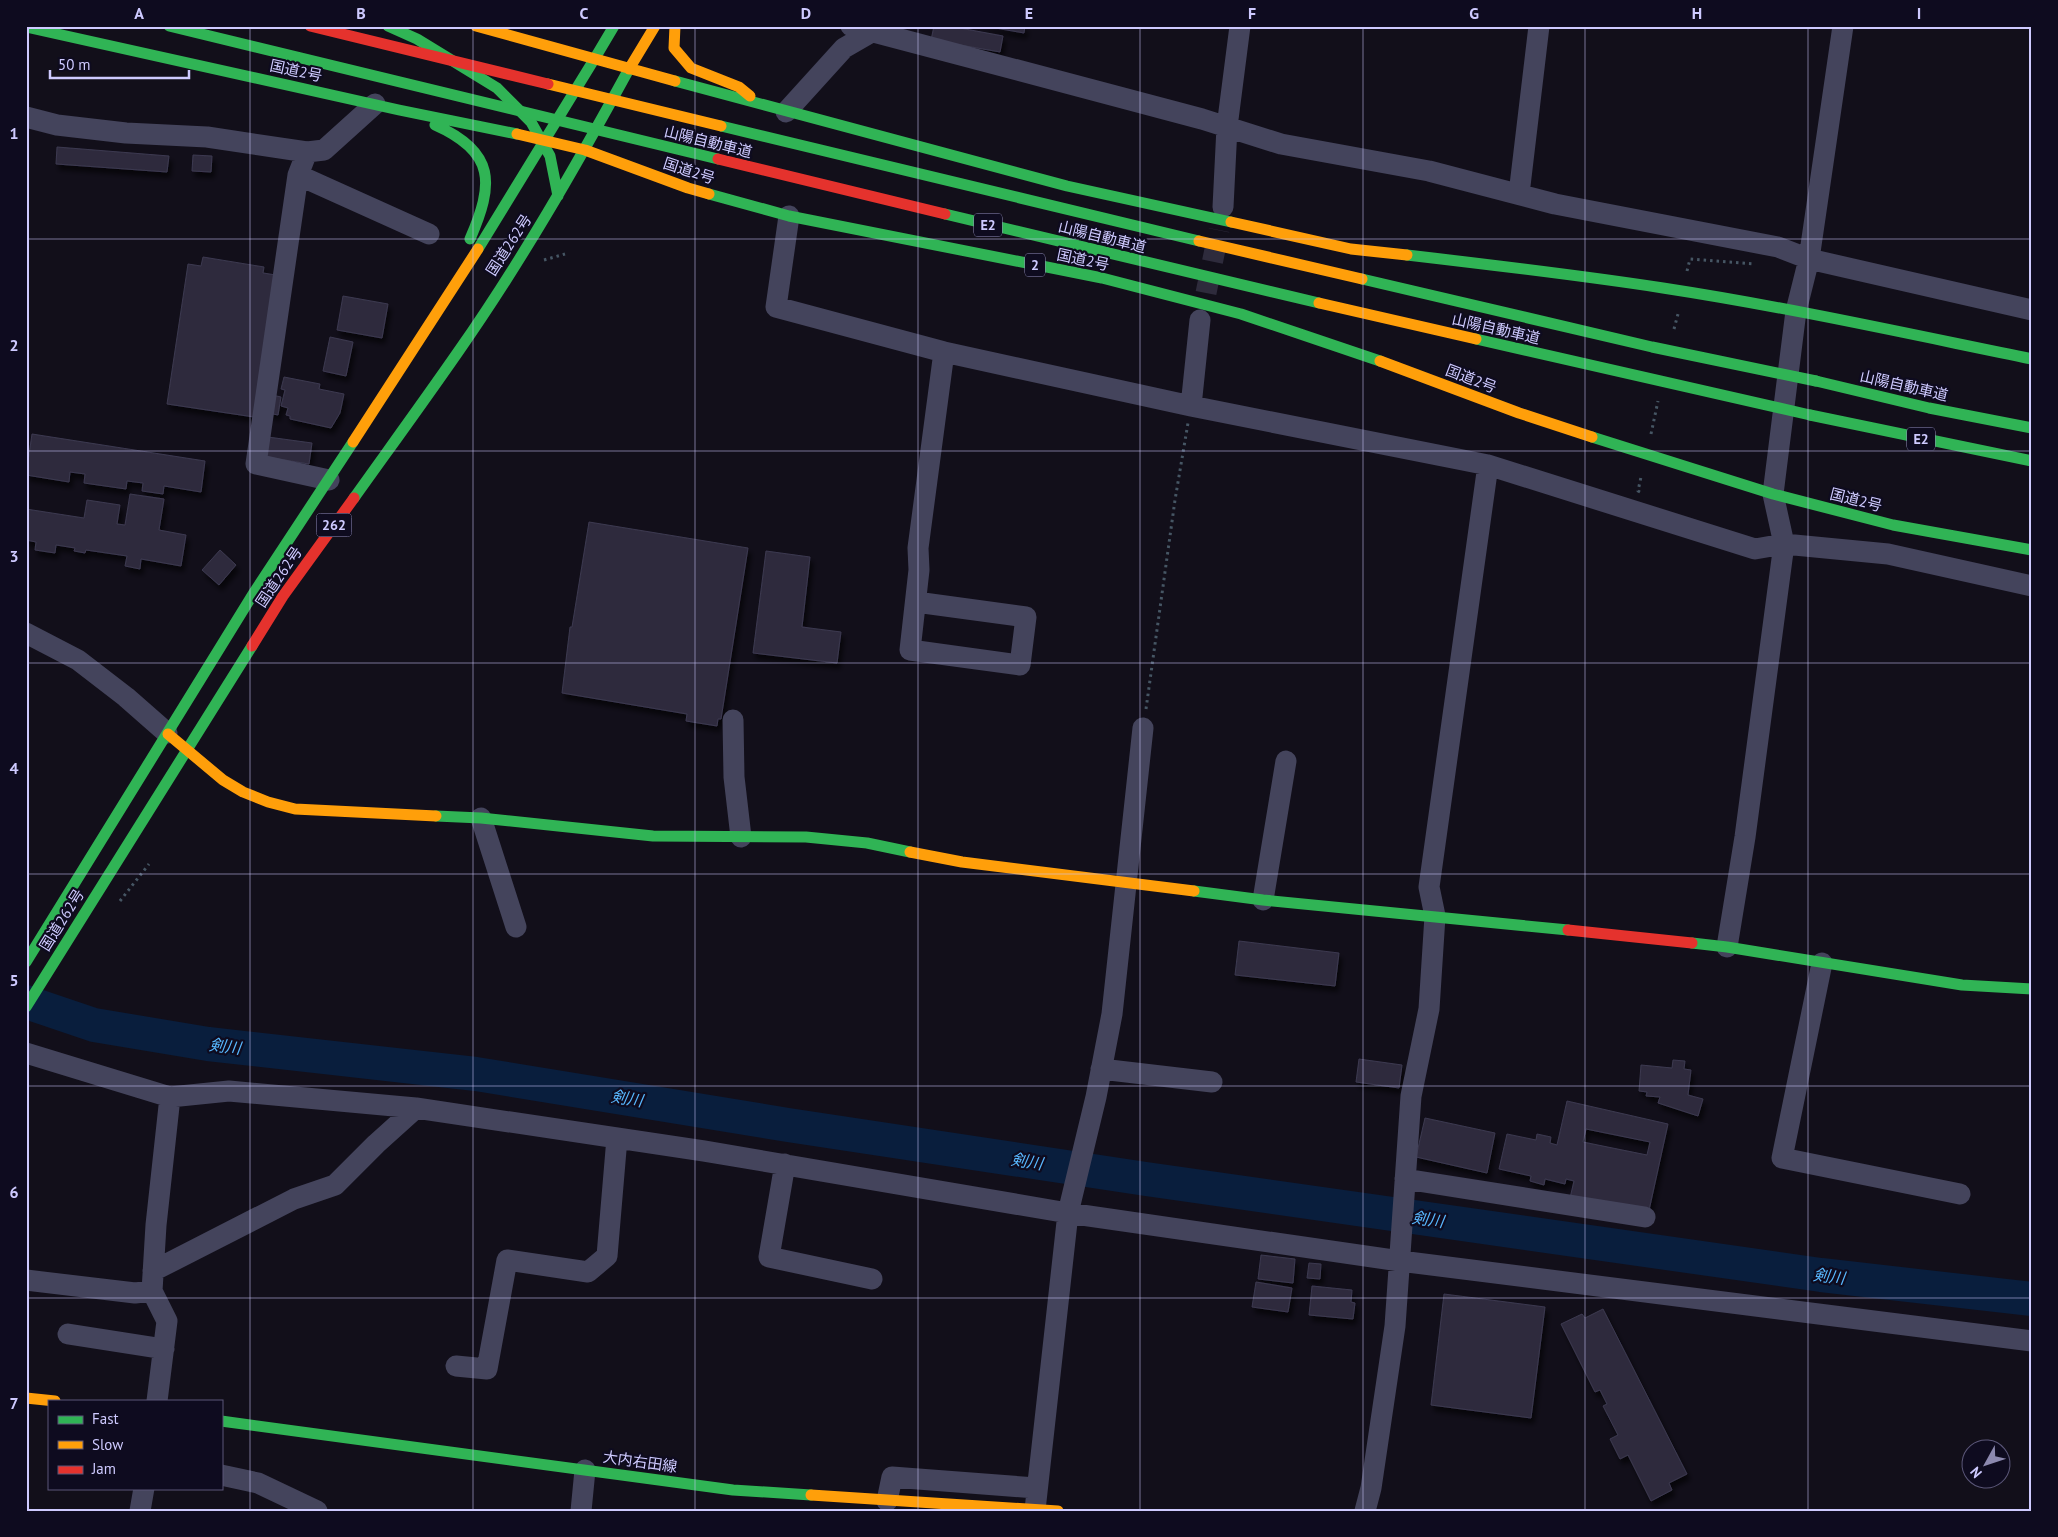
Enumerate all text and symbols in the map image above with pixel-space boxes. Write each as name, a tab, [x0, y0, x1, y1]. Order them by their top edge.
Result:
text: A	[134, 3, 144, 23]
text: B	[356, 3, 366, 23]
text: C	[580, 3, 589, 23]
text: D	[801, 3, 811, 23]
text: E	[1025, 3, 1033, 23]
text: F	[1248, 3, 1256, 23]
text: G	[1469, 3, 1479, 23]
text: H	[1692, 3, 1702, 23]
text: I	[1917, 3, 1921, 23]
scale bar	[50, 48, 189, 80]
text: 50 m	[58, 55, 91, 74]
street label: 国道2号	[268, 56, 324, 85]
street label: 山陽自動車道	[662, 121, 754, 162]
text: 1	[9, 123, 19, 143]
street label: 国道2号	[661, 153, 717, 188]
street label: 国道262号	[482, 210, 535, 279]
road number: E2	[974, 214, 1002, 236]
street label: 山陽自動車道	[1056, 216, 1148, 257]
street label: 国道2号	[1055, 245, 1111, 274]
road number: 2	[1025, 254, 1045, 276]
street label: 山陽自動車道	[1450, 309, 1542, 348]
text: 2	[9, 335, 19, 355]
street label: 国道2号	[1443, 360, 1499, 397]
street label: 山陽自動車道	[1858, 366, 1950, 405]
road number: E2	[1907, 428, 1935, 450]
street label: 国道2号	[1828, 484, 1884, 515]
road number: 262	[316, 514, 352, 536]
street label: 国道262号	[251, 543, 306, 611]
text: 3	[9, 546, 19, 566]
text: 4	[9, 758, 19, 778]
street label: 国道262号	[35, 885, 88, 954]
text: 5	[9, 970, 19, 990]
water label: 剣川	[208, 1034, 244, 1058]
water label: 剣川	[610, 1086, 646, 1111]
water label: 剣川	[1010, 1149, 1046, 1174]
text: 6	[9, 1182, 19, 1202]
water label: 剣川	[1411, 1207, 1447, 1231]
water label: 剣川	[1812, 1264, 1848, 1288]
text: 7	[9, 1393, 19, 1413]
legend	[48, 1400, 222, 1490]
text: Fast	[92, 1409, 119, 1428]
text: Slow	[92, 1435, 123, 1454]
north arrow	[1960, 1440, 2010, 1490]
street label: 大内右田線	[602, 1447, 679, 1476]
text: Jam	[91, 1459, 116, 1478]
text: N	[1966, 1463, 1986, 1482]

